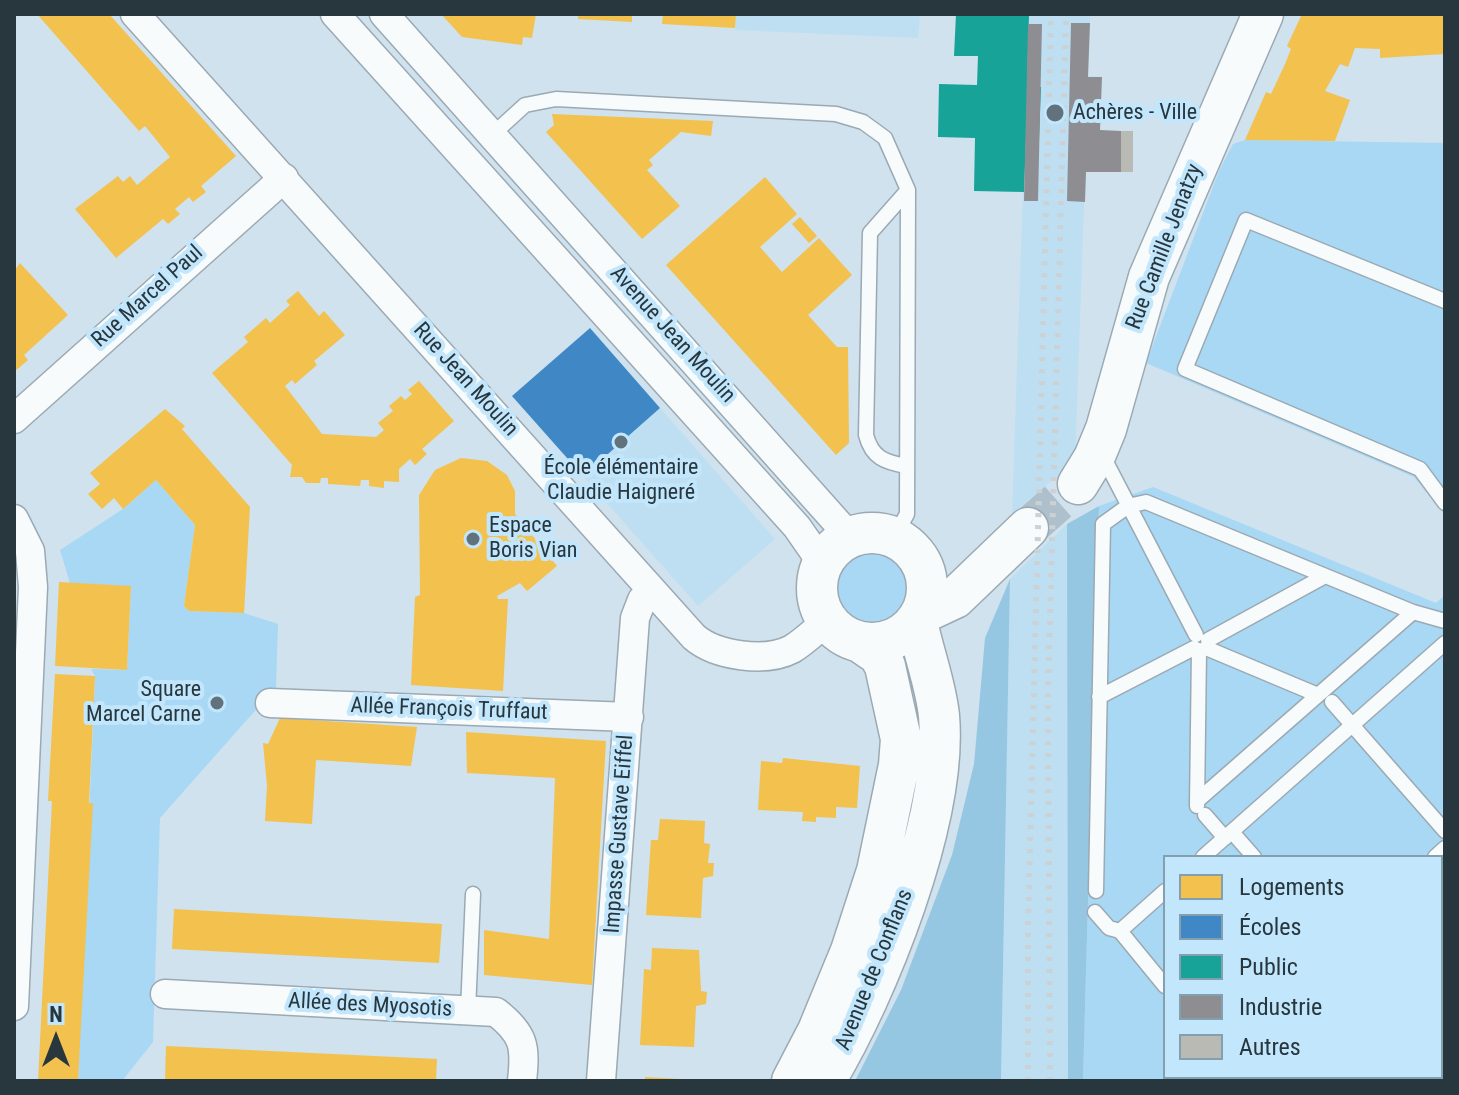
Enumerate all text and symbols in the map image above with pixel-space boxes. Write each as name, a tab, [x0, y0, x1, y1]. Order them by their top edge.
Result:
place label: Achères - Ville	[1073, 100, 1197, 126]
marker: Achères - Ville	[1044, 102, 1066, 124]
street label: Rue Camille Jenatzy	[1121, 160, 1209, 334]
street label: Rue Marcel Paul	[87, 240, 209, 354]
street label: Avenue Jean Moulin	[604, 261, 740, 409]
street label: Rue Jean Moulin	[407, 318, 523, 442]
marker: École élémentaire Claudie Haigneré	[612, 433, 630, 451]
place label: École élémentaire Claudie Haigneré	[544, 455, 698, 506]
place label: Espace Boris Vian	[489, 513, 577, 564]
marker: Espace Boris Vian	[464, 530, 482, 548]
place label: Square Marcel Carne	[86, 677, 201, 728]
street label: Allée François Truffaut	[350, 693, 548, 727]
marker: Square Marcel Carne	[208, 694, 226, 712]
street label: Impasse Gustave Eiffel	[600, 734, 640, 934]
legend	[1163, 855, 1443, 1079]
text: Logements	[1239, 873, 1345, 901]
street label: Avenue de Conflans	[831, 886, 919, 1054]
text: Écoles	[1239, 913, 1302, 941]
text: Public	[1239, 953, 1298, 981]
street label: Allée des Myosotis	[287, 989, 453, 1023]
text: Industrie	[1239, 993, 1322, 1021]
north arrow	[16, 999, 96, 1079]
text: N	[49, 1002, 63, 1027]
text: Autres	[1239, 1033, 1301, 1061]

